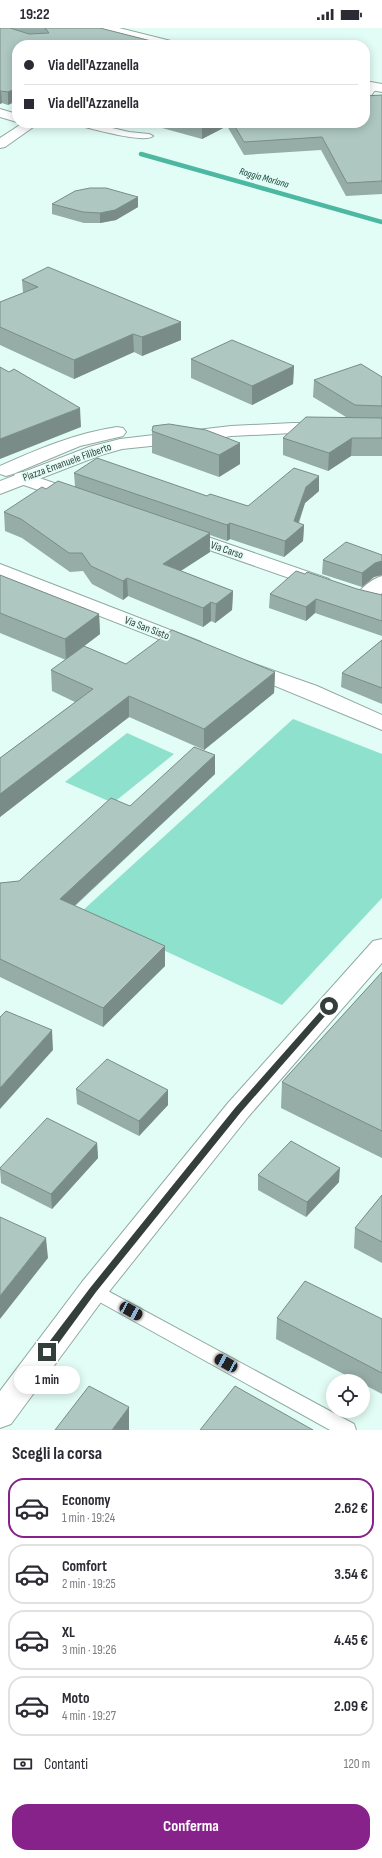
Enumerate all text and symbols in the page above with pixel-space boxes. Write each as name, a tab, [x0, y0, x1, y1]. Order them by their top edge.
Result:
text: 19:22	[20, 5, 49, 24]
text: Via dell'Azzanella	[48, 56, 139, 75]
text: Via dell'Azzanella	[48, 94, 139, 113]
water label: Roggia Morlana	[238, 165, 290, 191]
street label: Piazza Emanuele Filiberto	[21, 440, 114, 484]
street label: Via Carso	[209, 538, 246, 562]
street label: Via San Sisto	[123, 614, 172, 643]
route start	[320, 997, 338, 1015]
car	[118, 1300, 144, 1322]
route end	[38, 1343, 56, 1361]
car	[213, 1352, 239, 1374]
callout: 1 min	[14, 1366, 80, 1394]
text: 1 min	[35, 1372, 59, 1388]
map controls	[326, 1374, 370, 1418]
button: locate	[326, 1374, 370, 1418]
text: Scegli la corsa	[12, 1443, 102, 1464]
icon: car	[14, 1490, 50, 1526]
text: Economy	[62, 1491, 111, 1510]
text: 2.62 €	[335, 1499, 368, 1518]
text: 1 min · 19:24	[62, 1510, 115, 1526]
icon: car	[14, 1556, 50, 1592]
text: Comfort	[62, 1557, 107, 1576]
text: 3.54 €	[334, 1565, 368, 1584]
text: 2 min · 19:25	[62, 1576, 116, 1592]
icon: car	[14, 1622, 50, 1658]
text: XL	[62, 1623, 75, 1642]
text: 4.45 €	[334, 1631, 368, 1650]
text: 3 min · 19:26	[62, 1642, 116, 1658]
icon: car	[14, 1688, 50, 1724]
text: Moto	[62, 1689, 89, 1708]
text: 2.09 €	[334, 1697, 368, 1716]
text: 4 min · 19:27	[62, 1708, 116, 1724]
icon: cash	[12, 1753, 34, 1775]
text: Contanti	[44, 1755, 88, 1774]
text: 120 m	[344, 1756, 370, 1772]
button: Conferma	[12, 1804, 370, 1850]

